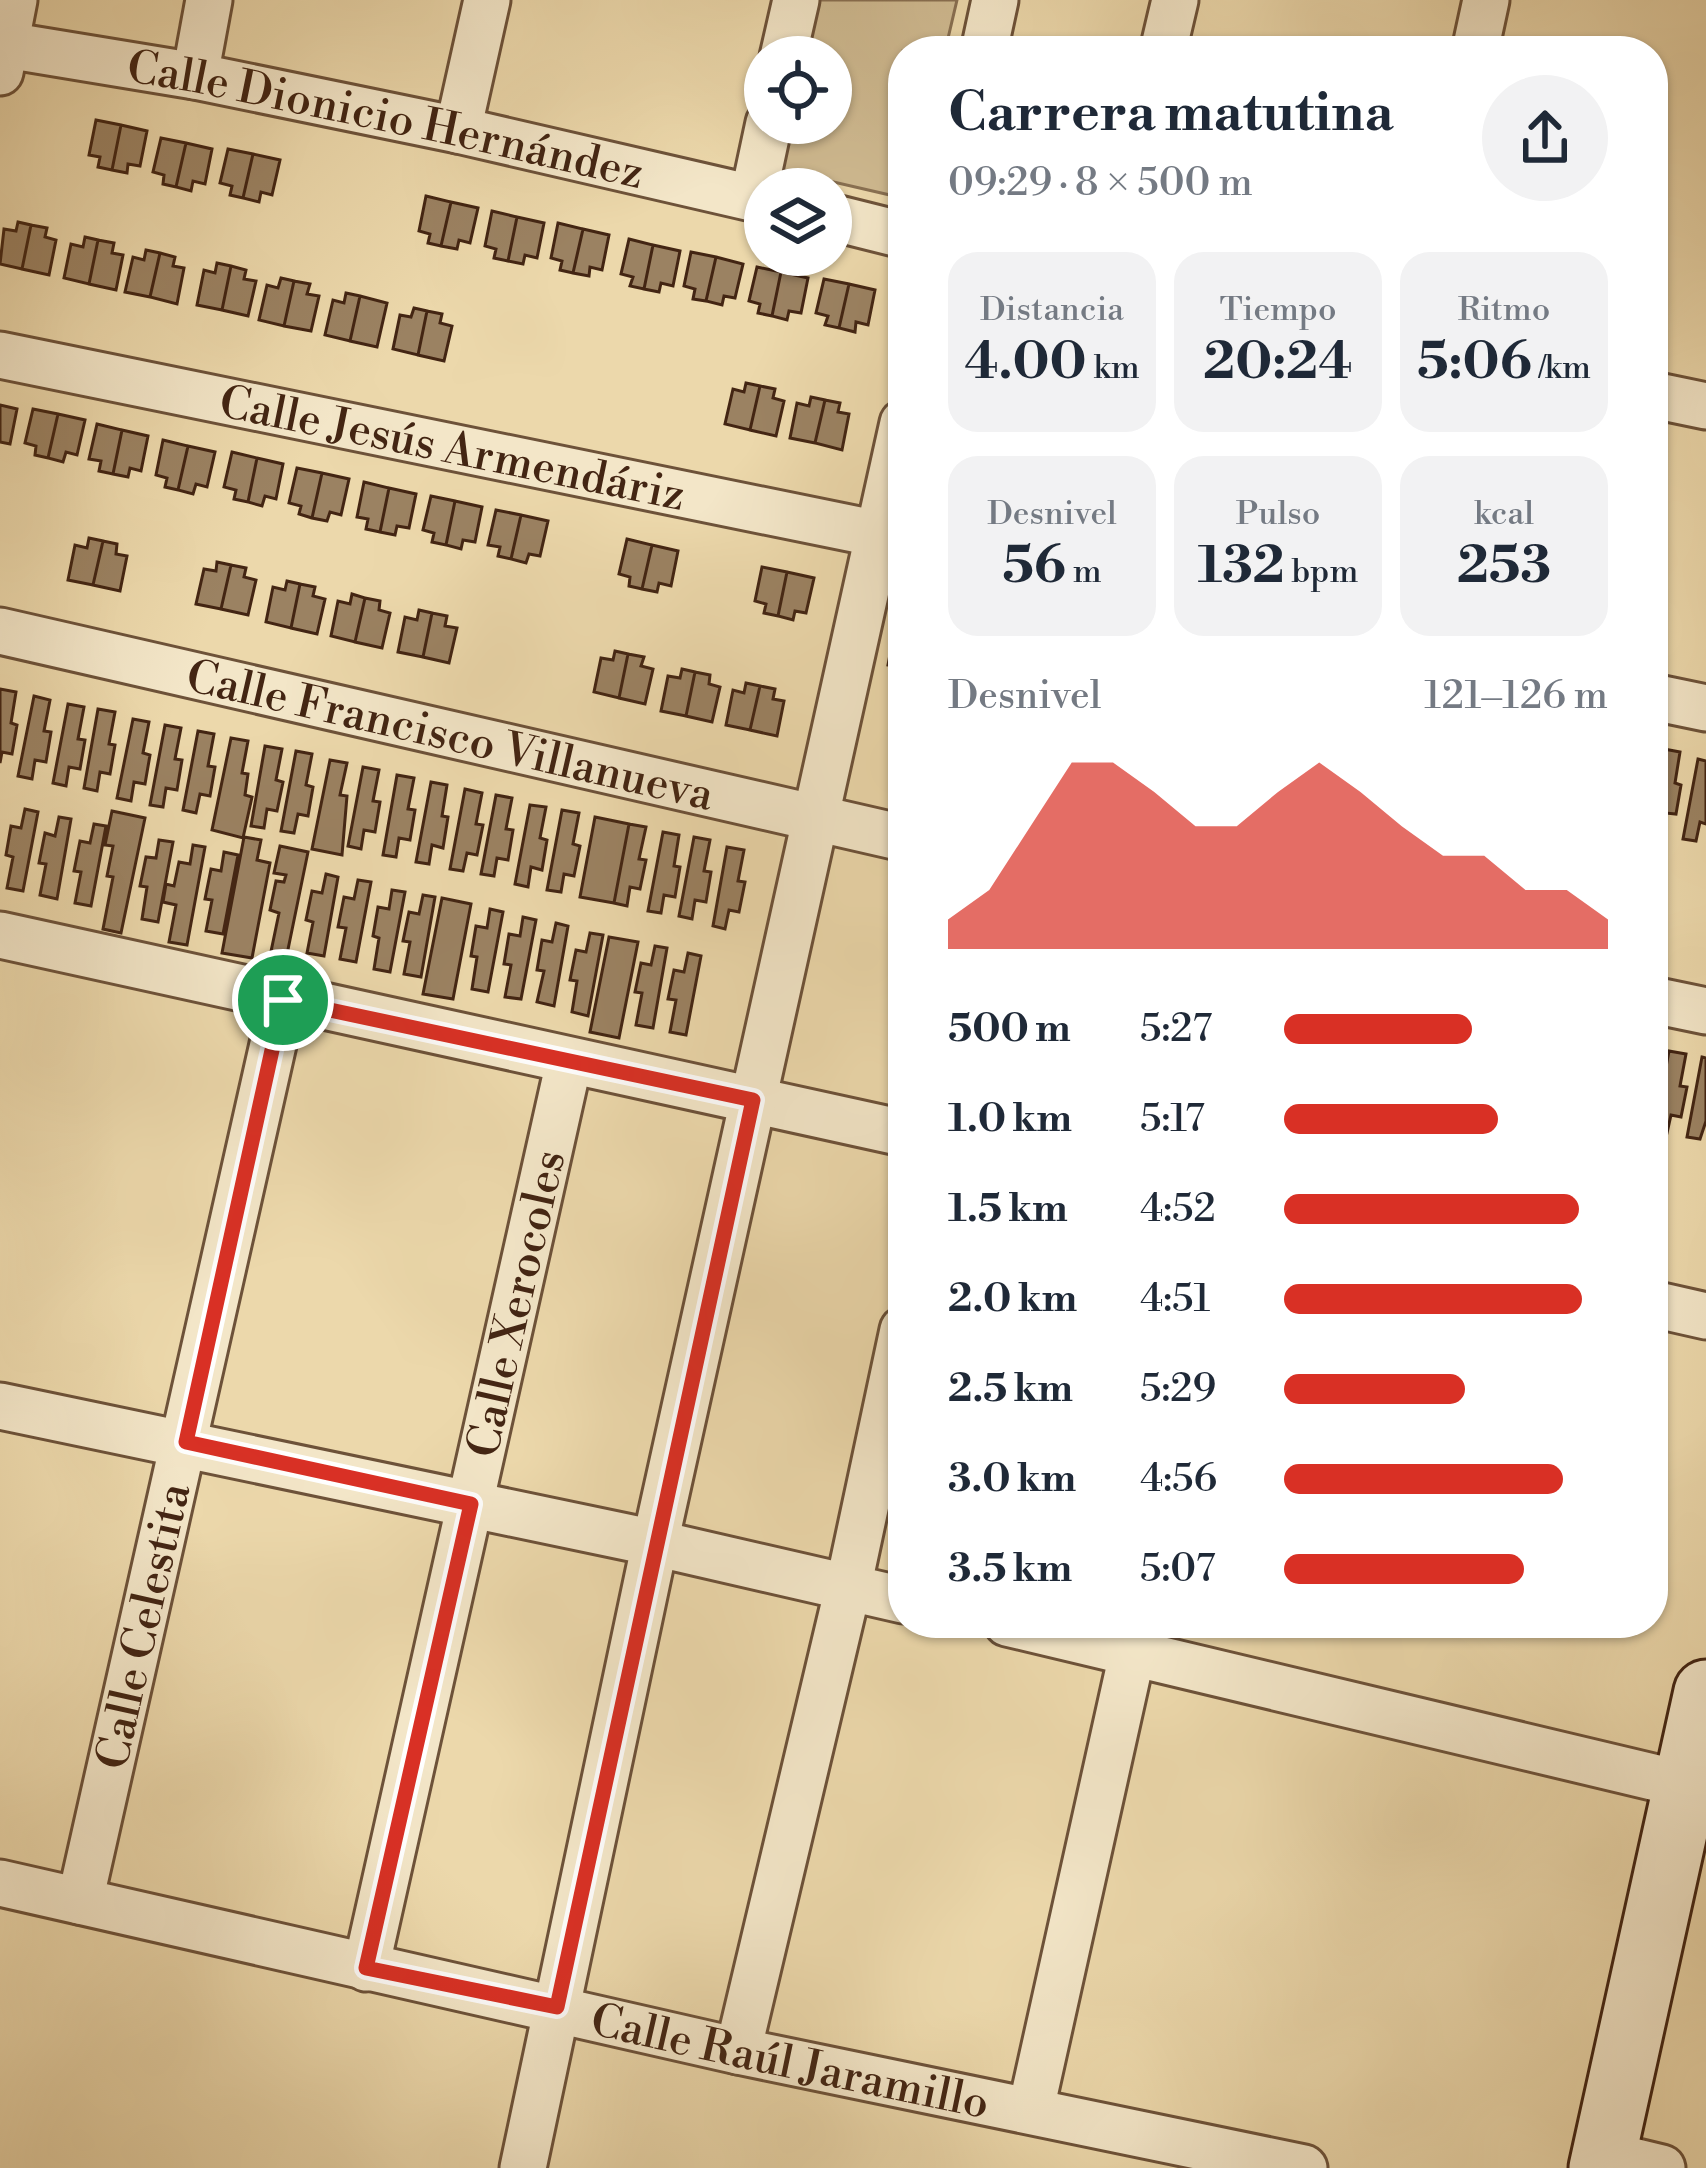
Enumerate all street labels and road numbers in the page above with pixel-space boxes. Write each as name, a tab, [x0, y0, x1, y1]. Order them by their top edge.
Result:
street label: Calle Dionicio Hernández	[123, 39, 649, 203]
street label: Calle Jesús Armendáriz	[214, 374, 690, 525]
street label: Calle Francisco Villanueva	[181, 649, 719, 825]
street label: Calle Xerocoles	[455, 1145, 579, 1463]
street label: Calle Celestita	[85, 1478, 204, 1775]
street label: Calle Raúl Jaramillo	[585, 1992, 994, 2133]

